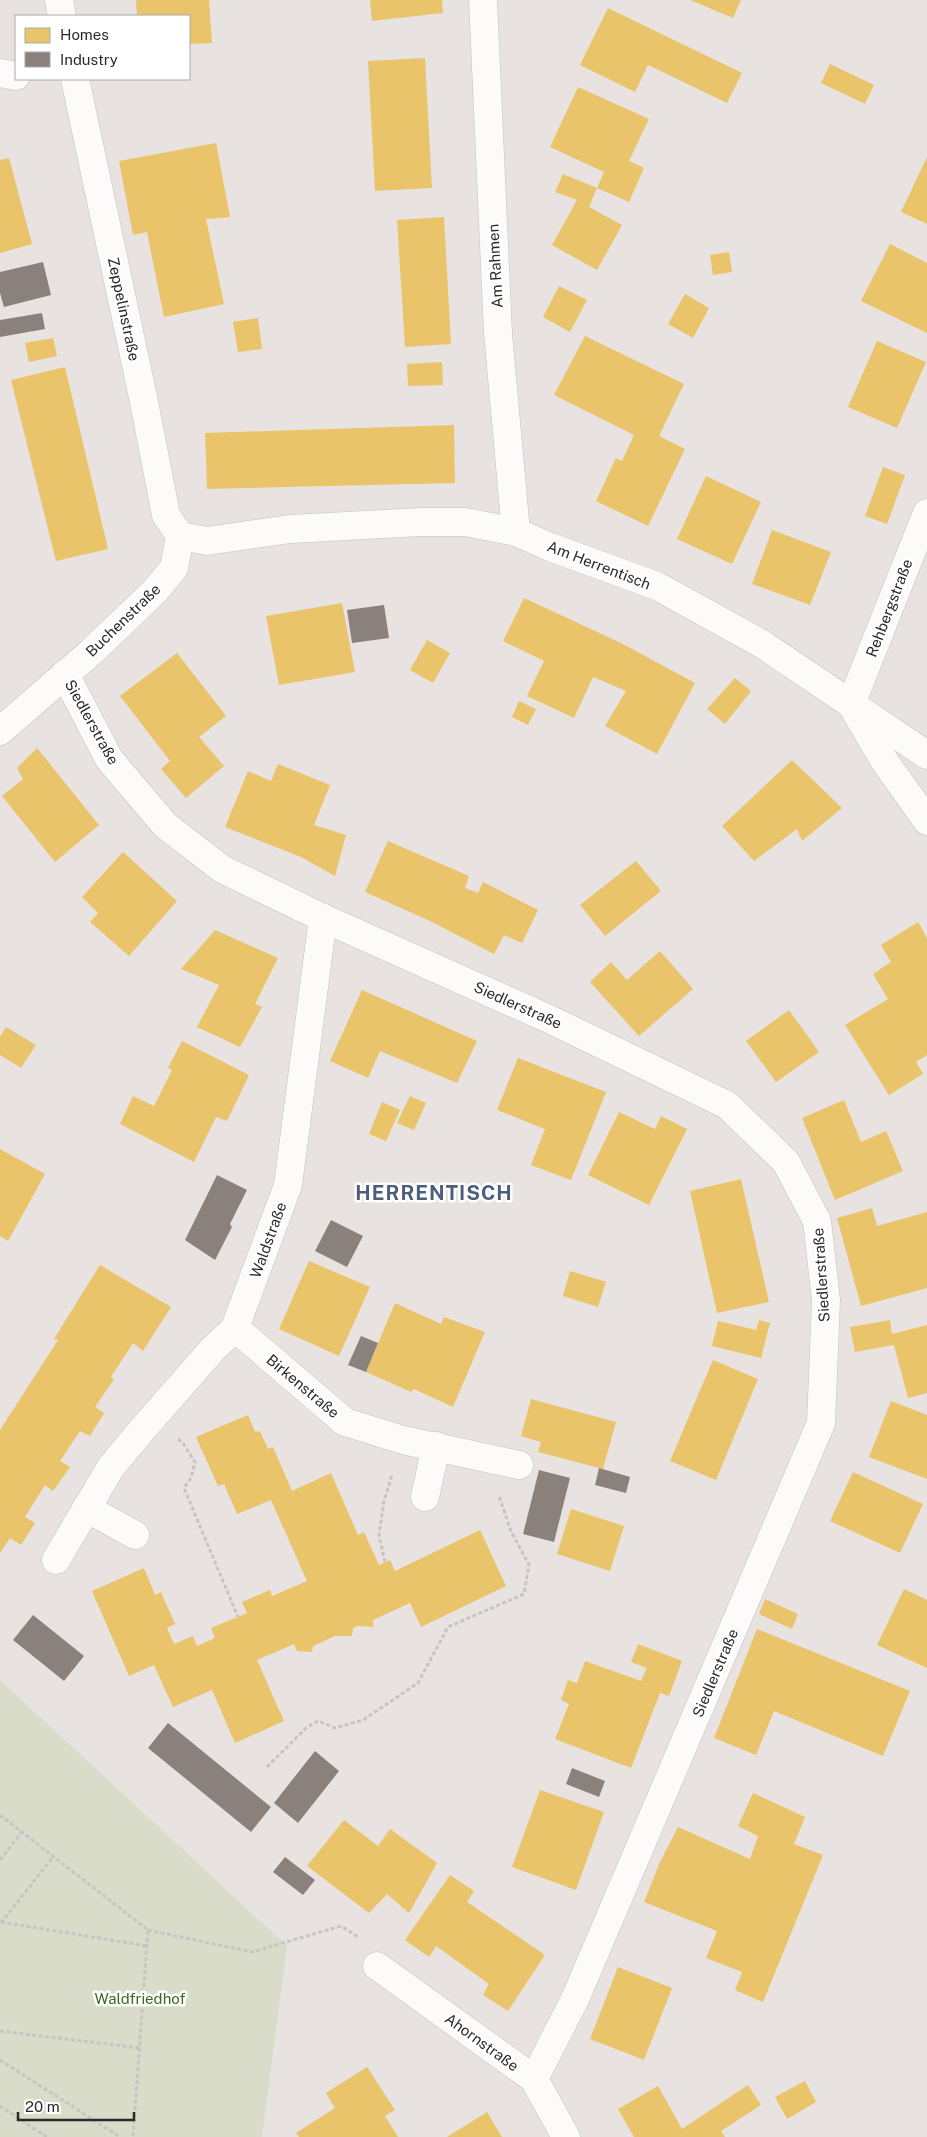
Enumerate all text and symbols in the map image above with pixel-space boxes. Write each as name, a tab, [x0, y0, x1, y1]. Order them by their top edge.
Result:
legend	[15, 15, 190, 80]
text: Homes	[60, 26, 109, 43]
text: Industry	[60, 51, 118, 68]
street label: Am Rahmen	[484, 223, 506, 309]
street label: Zeppelinstraße	[105, 256, 143, 362]
street label: Am Herrentisch	[545, 537, 653, 593]
street label: Rehbergstraße	[862, 557, 916, 659]
street label: Buchenstraße	[82, 580, 164, 660]
street label: Siedlerstraße	[62, 677, 122, 767]
street label: Siedlerstraße	[471, 978, 565, 1032]
district label: HERRENTISCH	[355, 1181, 513, 1205]
street label: Waldstraße	[246, 1200, 290, 1280]
street label: Siedlerstraße	[809, 1227, 833, 1323]
street label: Birkenstraße	[263, 1351, 343, 1421]
street label: Siedlerstraße	[689, 1626, 741, 1720]
park label: Waldfriedhof	[95, 1990, 185, 2007]
street label: Ahornstraße	[442, 2010, 522, 2074]
scale bar	[18, 2090, 134, 2122]
text: 20 m	[25, 2098, 60, 2115]

